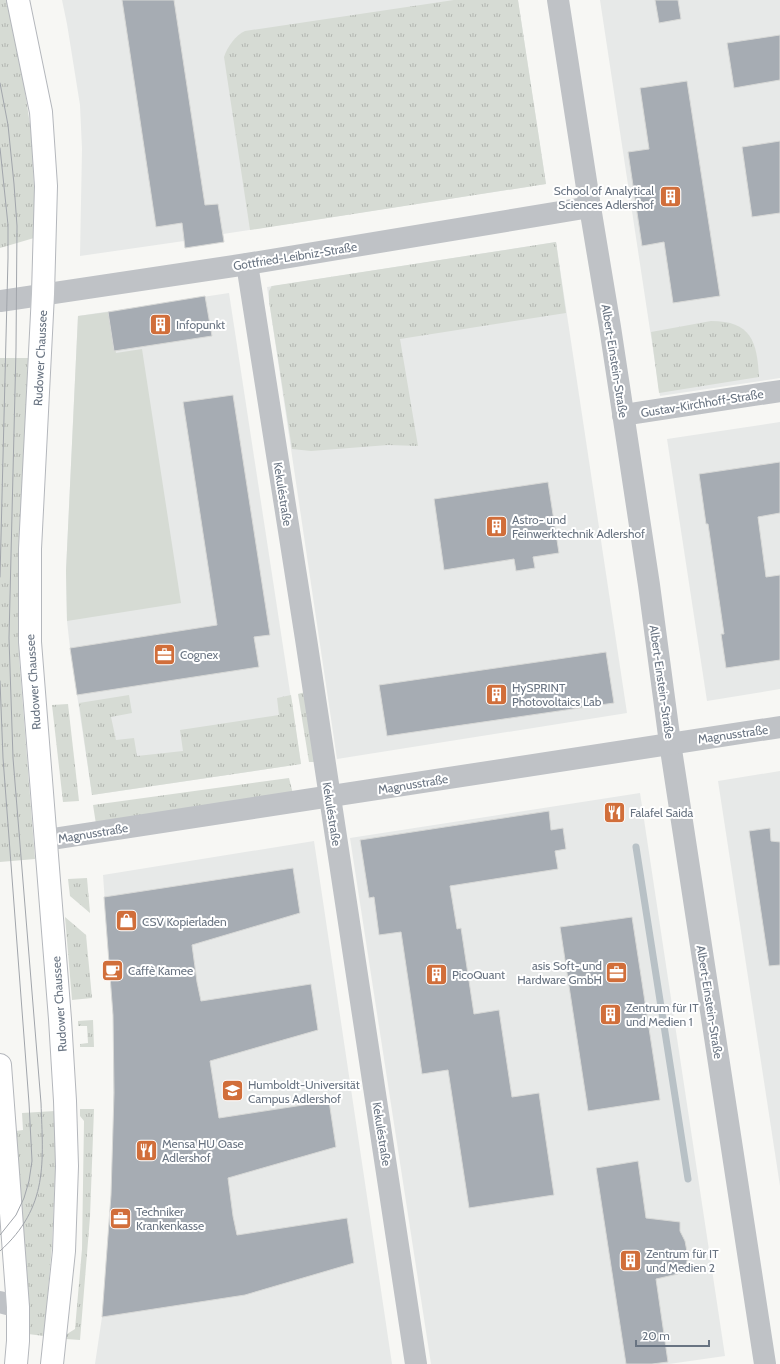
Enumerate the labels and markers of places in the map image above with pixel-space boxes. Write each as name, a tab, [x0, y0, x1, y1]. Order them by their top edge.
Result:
place label: School of Analytical Sciences Adlershof	[554, 183, 654, 212]
building icon: School of Analytical Sciences Adlershof	[657, 184, 683, 210]
building icon: Infopunkt	[147, 311, 173, 337]
place label: Infopunkt	[176, 317, 225, 332]
place label: Astro- und Feinwerktechnik Adlershof	[512, 512, 645, 541]
building icon: Astro- und Feinwerktechnik Adlershof	[483, 513, 509, 539]
office icon: Cognex	[151, 641, 177, 667]
place label: Cognex	[180, 647, 219, 662]
place label: HySPRINT Photovoltaics Lab	[512, 680, 602, 709]
building icon: HySPRINT Photovoltaics Lab	[484, 681, 510, 707]
restaurant icon: Falafel Saida	[601, 799, 627, 825]
place label: Falafel Saida	[630, 805, 693, 820]
shop icon: CSV Kopierladen	[113, 908, 139, 934]
place label: CSV Kopierladen	[142, 914, 227, 929]
cafe icon: Caffè Kamee	[100, 957, 126, 983]
place label: asis Soft- und Hardware GmbH	[517, 958, 602, 987]
office icon: asis Soft- und Hardware GmbH	[604, 959, 630, 985]
building icon: PicoQuant	[424, 961, 450, 987]
place label: Caffè Kamee	[128, 963, 193, 978]
place label: PicoQuant	[452, 967, 505, 982]
place label: Zentrum für IT und Medien 1	[626, 1000, 699, 1029]
building icon: Zentrum für IT und Medien 1	[597, 1001, 623, 1027]
place label: Humboldt-Universität Campus Adlershof	[248, 1077, 360, 1106]
school or university icon: Humboldt-Universität Campus Adlershof	[219, 1078, 245, 1104]
place label: Mensa HU Oase Adlershof	[162, 1136, 244, 1165]
restaurant icon: Mensa HU Oase Adlershof	[134, 1137, 160, 1163]
place label: Techniker Krankenkasse	[136, 1204, 204, 1233]
office icon: Techniker Krankenkasse	[108, 1205, 134, 1231]
place label: Zentrum für IT und Medien 2	[646, 1246, 719, 1275]
building icon: Zentrum für IT und Medien 2	[618, 1247, 644, 1273]

